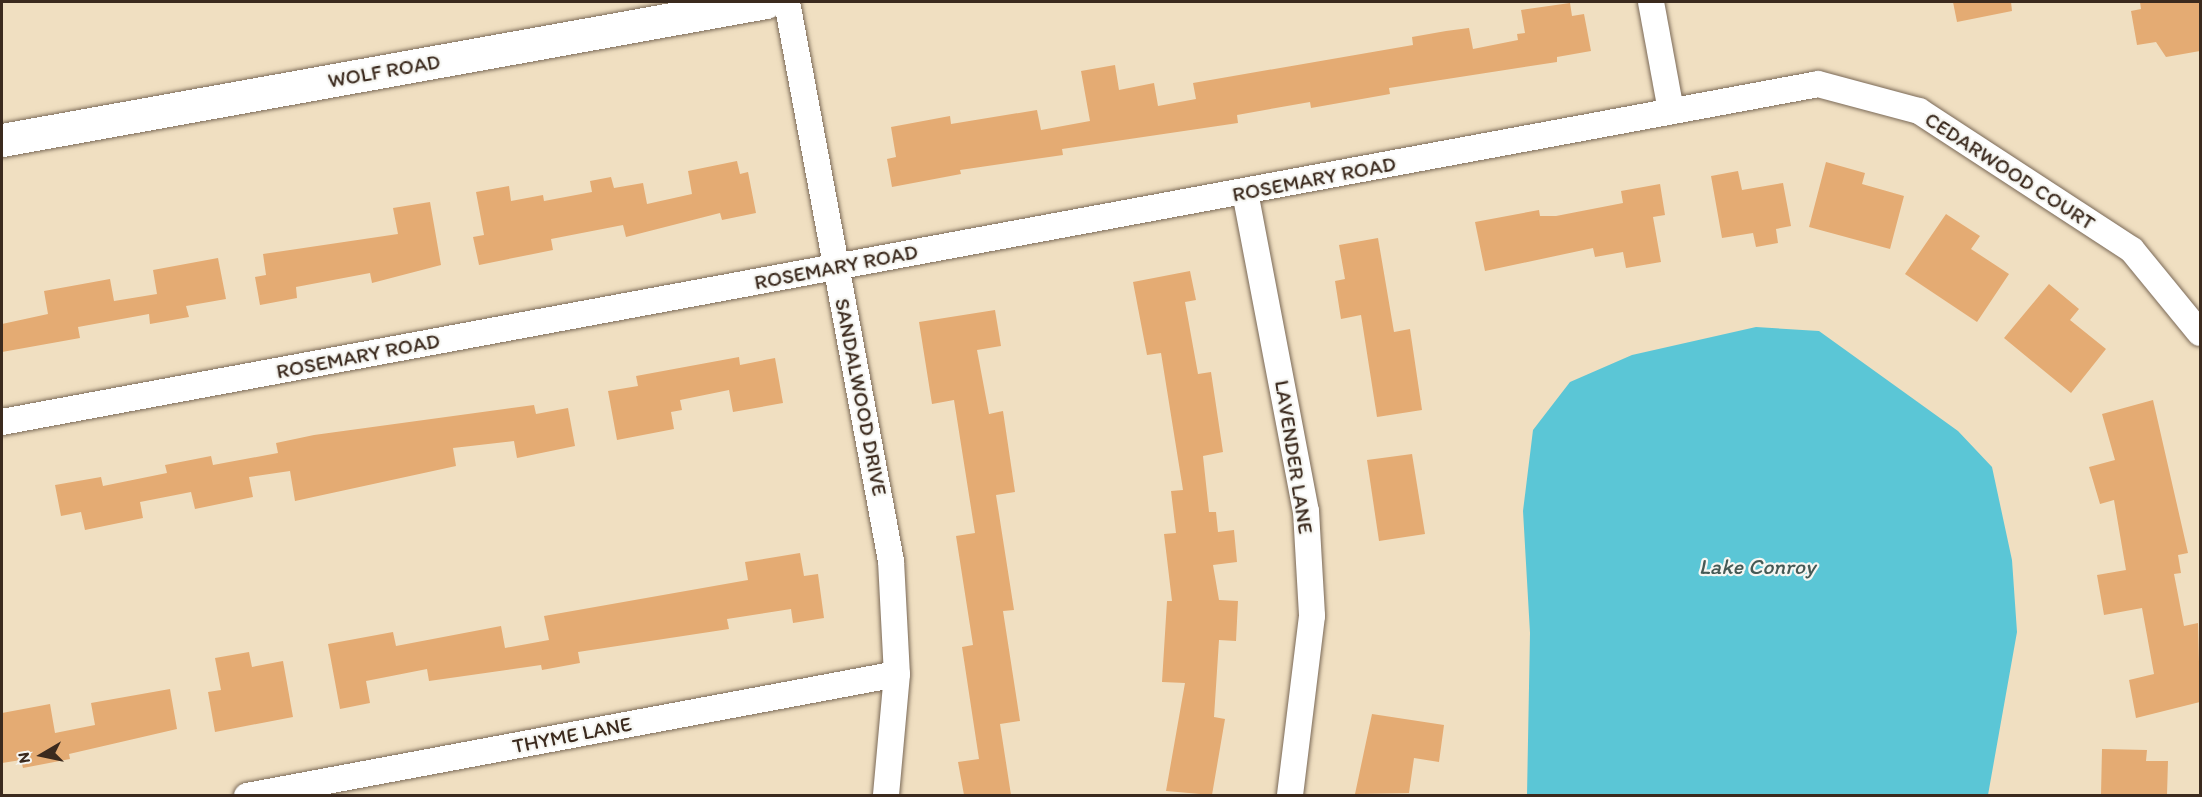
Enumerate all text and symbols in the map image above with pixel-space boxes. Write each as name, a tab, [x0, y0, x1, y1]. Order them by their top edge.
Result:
street label: WOLF ROAD	[326, 49, 442, 93]
street label: CEDARWOOD COURT	[1920, 106, 2100, 236]
street label: ROSEMARY ROAD	[1230, 151, 1398, 207]
street label: ROSEMARY ROAD	[752, 239, 920, 295]
street label: SANDALWOOD DRIVE	[829, 295, 893, 499]
street label: ROSEMARY ROAD	[274, 328, 442, 384]
street label: LAVENDER LANE	[1269, 378, 1319, 536]
water label: Lake Conroy	[1698, 554, 1816, 580]
street label: THYME LANE	[510, 711, 634, 759]
north arrow	[12, 725, 72, 785]
text: N	[13, 751, 34, 765]

